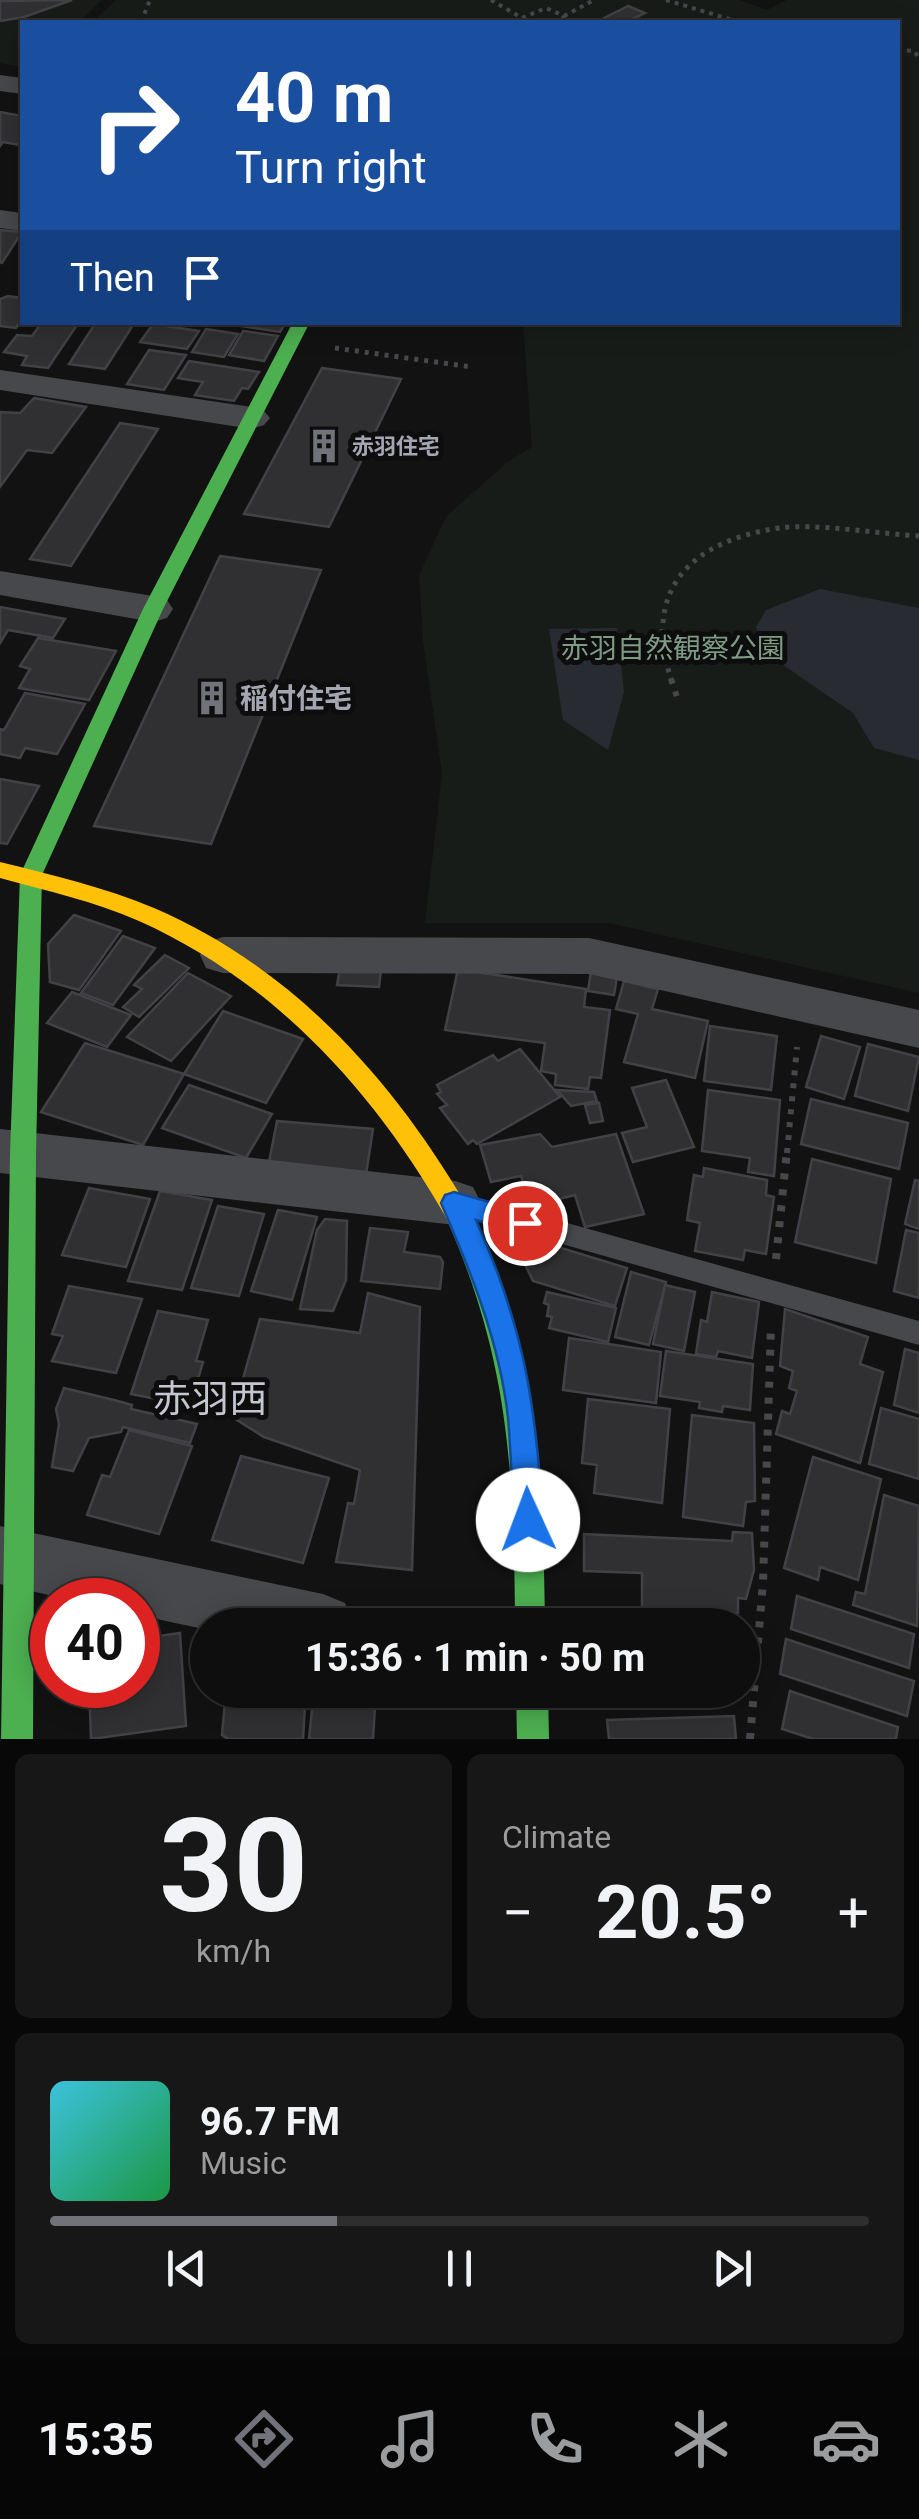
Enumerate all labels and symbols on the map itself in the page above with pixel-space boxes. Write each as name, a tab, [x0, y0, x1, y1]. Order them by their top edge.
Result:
building icon: 赤羽住宅	[305, 427, 343, 465]
place label: 赤羽住宅	[352, 434, 440, 459]
park label: 赤羽自然観察公園	[561, 632, 785, 665]
building icon: 稲付住宅	[193, 679, 231, 717]
place label: 稲付住宅	[240, 682, 352, 715]
pin	[483, 1181, 568, 1266]
district label: 赤羽西	[153, 1377, 267, 1421]
position arrow	[476, 1468, 580, 1572]
speed limit sign: 40	[30, 1578, 160, 1708]

